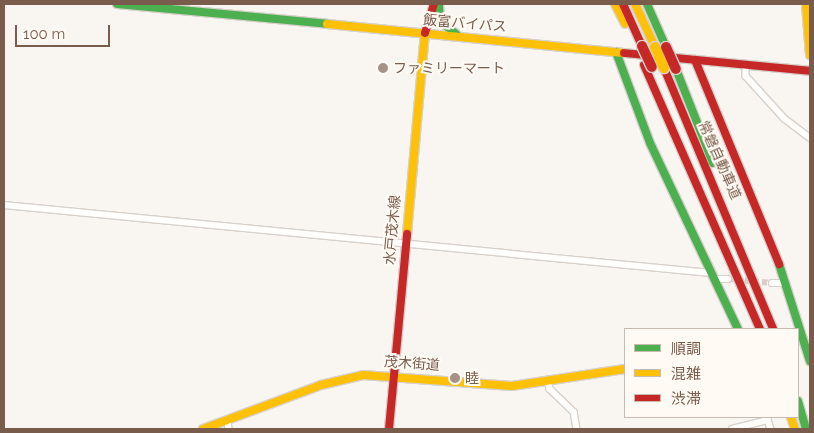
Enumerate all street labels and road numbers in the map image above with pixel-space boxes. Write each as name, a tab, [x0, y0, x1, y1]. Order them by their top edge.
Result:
street label: 飯富バイパス	[422, 11, 508, 35]
street label: 常磐自動車道	[695, 118, 745, 202]
street label: 水戸茂木線	[381, 194, 403, 266]
street label: 茂木街道	[383, 353, 441, 373]

